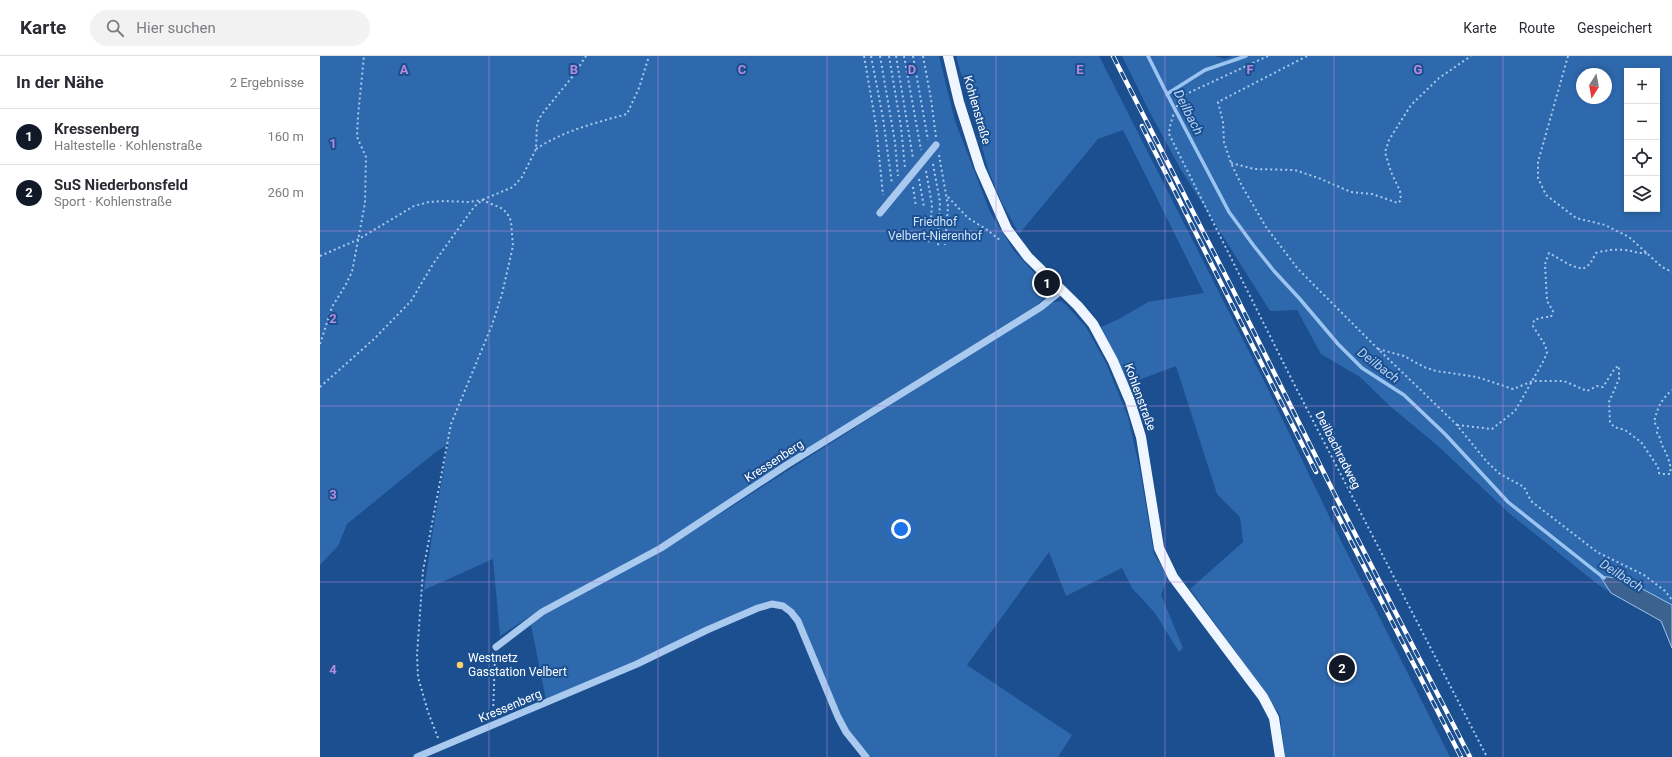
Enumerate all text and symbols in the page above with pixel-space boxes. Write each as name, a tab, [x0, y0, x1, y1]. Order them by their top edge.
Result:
search box	[90, 10, 370, 46]
text: Karte	[20, 16, 66, 39]
icon: search	[104, 17, 126, 39]
text: Hier suchen	[136, 19, 216, 37]
text: Karte	[1463, 20, 1497, 36]
text: Route	[1519, 20, 1555, 36]
text: Gespeichert	[1577, 20, 1652, 36]
text: A	[400, 62, 409, 77]
text: B	[570, 62, 578, 77]
text: C	[738, 62, 747, 77]
text: D	[908, 62, 916, 77]
text: E	[1076, 62, 1084, 77]
text: F	[1246, 62, 1254, 77]
text: G	[1414, 62, 1423, 77]
north arrow	[1576, 68, 1612, 104]
map controls	[1624, 68, 1660, 212]
button: +	[1624, 68, 1660, 104]
text: In der Nähe	[16, 72, 104, 92]
street label: Kohlenstraße	[961, 74, 993, 146]
text: 2 Ergebnisse	[230, 75, 304, 90]
water label: Deilbach	[1171, 87, 1206, 137]
button: −	[1624, 104, 1660, 140]
text: Kressenberg	[54, 120, 139, 138]
text: 1	[25, 129, 33, 144]
text: 160 m	[267, 129, 304, 144]
text: 1	[329, 136, 337, 151]
text: Haltestelle · Kohlenstraße	[54, 138, 202, 153]
button: locate	[1624, 140, 1660, 176]
text: SuS Niederbonsfeld	[54, 176, 188, 194]
button: layers	[1624, 176, 1660, 212]
text: 2	[25, 185, 33, 200]
text: 260 m	[267, 185, 304, 200]
text: Sport · Kohlenstraße	[54, 194, 172, 209]
park label: Friedhof Velbert-Nierenhof	[888, 215, 983, 243]
pin: 1	[1034, 268, 1060, 298]
text: 2	[329, 311, 337, 326]
water label: Deilbach	[1355, 345, 1403, 386]
street label: Kohlenstraße	[1121, 361, 1159, 433]
street label: Deilbachradweg	[1312, 409, 1364, 491]
street label: Kressenberg	[742, 437, 806, 485]
text: 3	[329, 487, 337, 502]
your location	[891, 519, 911, 539]
water label: Deilbach	[1597, 556, 1646, 595]
place label: Westnetz Gasstation Velbert	[468, 651, 567, 679]
pin: 2	[1329, 653, 1355, 683]
marker: Westnetz Gasstation Velbert	[455, 660, 465, 670]
text: 4	[329, 662, 337, 677]
street label: Kressenberg	[476, 686, 544, 726]

